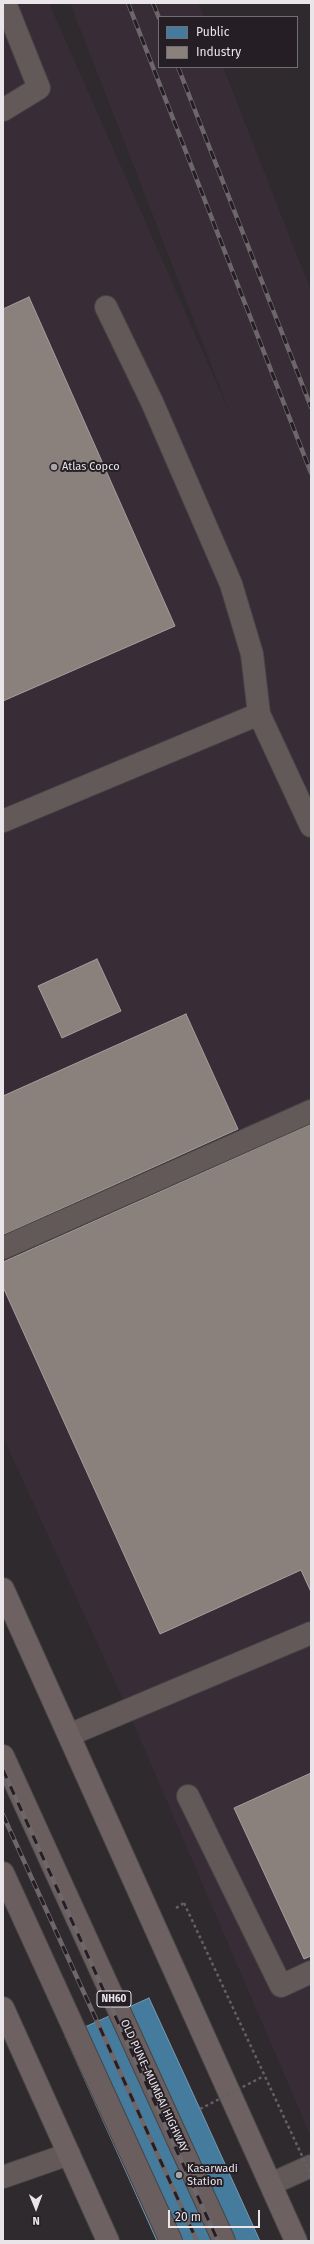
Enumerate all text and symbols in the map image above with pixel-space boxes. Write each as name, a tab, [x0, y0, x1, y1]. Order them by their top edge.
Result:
legend	[158, 16, 298, 68]
text: Public	[196, 25, 229, 39]
text: Industry	[196, 45, 241, 59]
place label: Atlas Copco	[62, 460, 120, 474]
marker: Atlas Copco	[49, 462, 59, 472]
road number: NH60	[97, 1991, 131, 2007]
street label: OLD PUNE–MUMBAI HIGHWAY	[117, 2017, 191, 2155]
place label: Kasarwadi Station	[187, 2162, 238, 2188]
marker: Kasarwadi Station	[174, 2170, 184, 2180]
north arrow	[16, 2188, 56, 2228]
scale bar	[170, 2202, 262, 2228]
text: 20 m	[175, 2210, 201, 2224]
text: N	[32, 2214, 40, 2227]

